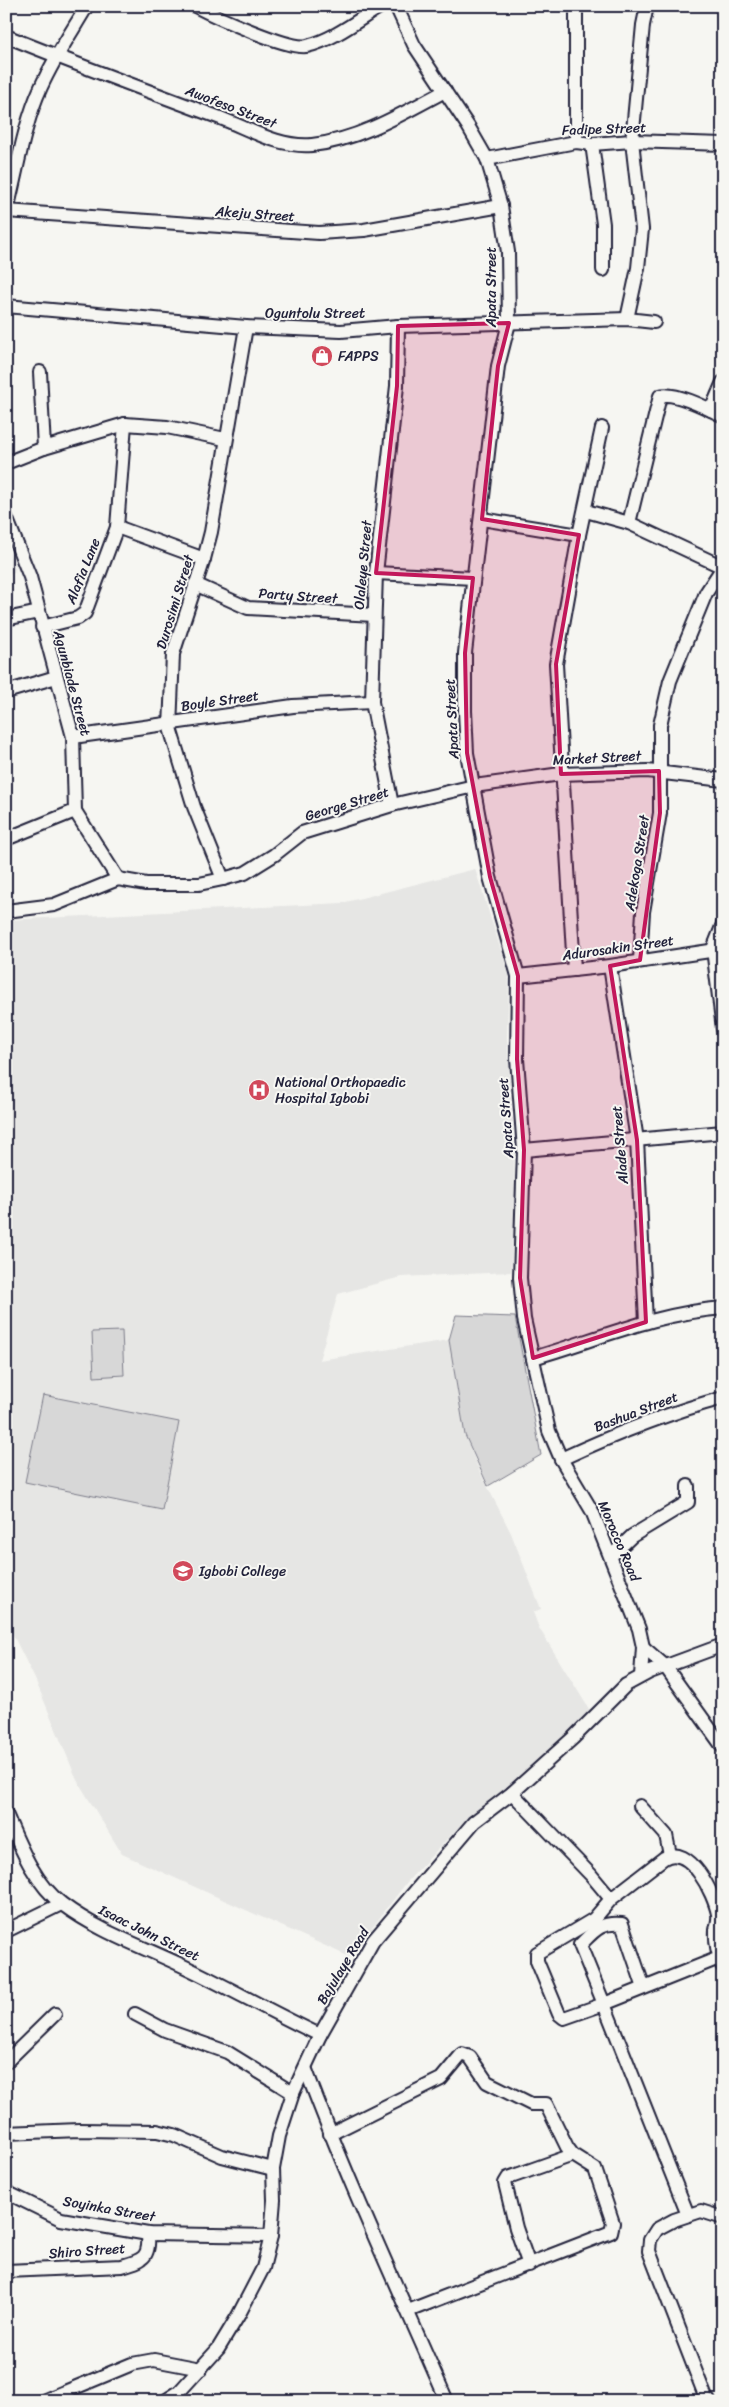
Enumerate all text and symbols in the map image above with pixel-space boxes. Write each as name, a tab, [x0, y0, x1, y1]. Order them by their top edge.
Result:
street label: Awofeso Street	[181, 78, 282, 136]
street label: Fadipe Street	[561, 115, 647, 143]
street label: Akeju Street	[213, 199, 296, 229]
street label: Apata Street	[479, 247, 504, 328]
street label: Oguntolu Street	[265, 301, 365, 326]
shop icon: FAPPS	[310, 344, 334, 368]
place label: FAPPS	[338, 344, 379, 369]
street label: Olaleye Street	[347, 518, 379, 611]
street label: Alafia Lane	[58, 534, 108, 609]
street label: Durosimi Street	[149, 550, 202, 652]
street label: Party Street	[258, 581, 340, 611]
street label: Agunbiade Street	[46, 626, 98, 739]
street label: Apata Street	[437, 678, 467, 761]
street label: Boyle Street	[180, 683, 260, 719]
street label: Market Street	[552, 743, 643, 773]
street label: George Street	[302, 779, 392, 829]
street label: Adekoga Street	[617, 812, 657, 914]
street label: Adurosakin Street	[560, 928, 675, 968]
place label: National Orthopaedic Hospital Igbobi	[275, 1070, 406, 1111]
street label: Apata Street	[491, 1077, 521, 1160]
hospital icon: National Orthopaedic Hospital Igbobi	[247, 1078, 271, 1102]
street label: Alade Street	[604, 1105, 636, 1186]
street label: Bashua Street	[590, 1384, 682, 1440]
street label: Morocco Road	[591, 1497, 648, 1587]
school or university icon: Igbobi College	[171, 1559, 195, 1583]
place label: Igbobi College	[198, 1559, 286, 1584]
street label: Isaac John Street	[93, 1897, 204, 1968]
street label: Bajulaye Road	[310, 1921, 377, 2010]
street label: Soyinka Street	[61, 2189, 158, 2230]
street label: Shiro Street	[48, 2236, 126, 2266]

